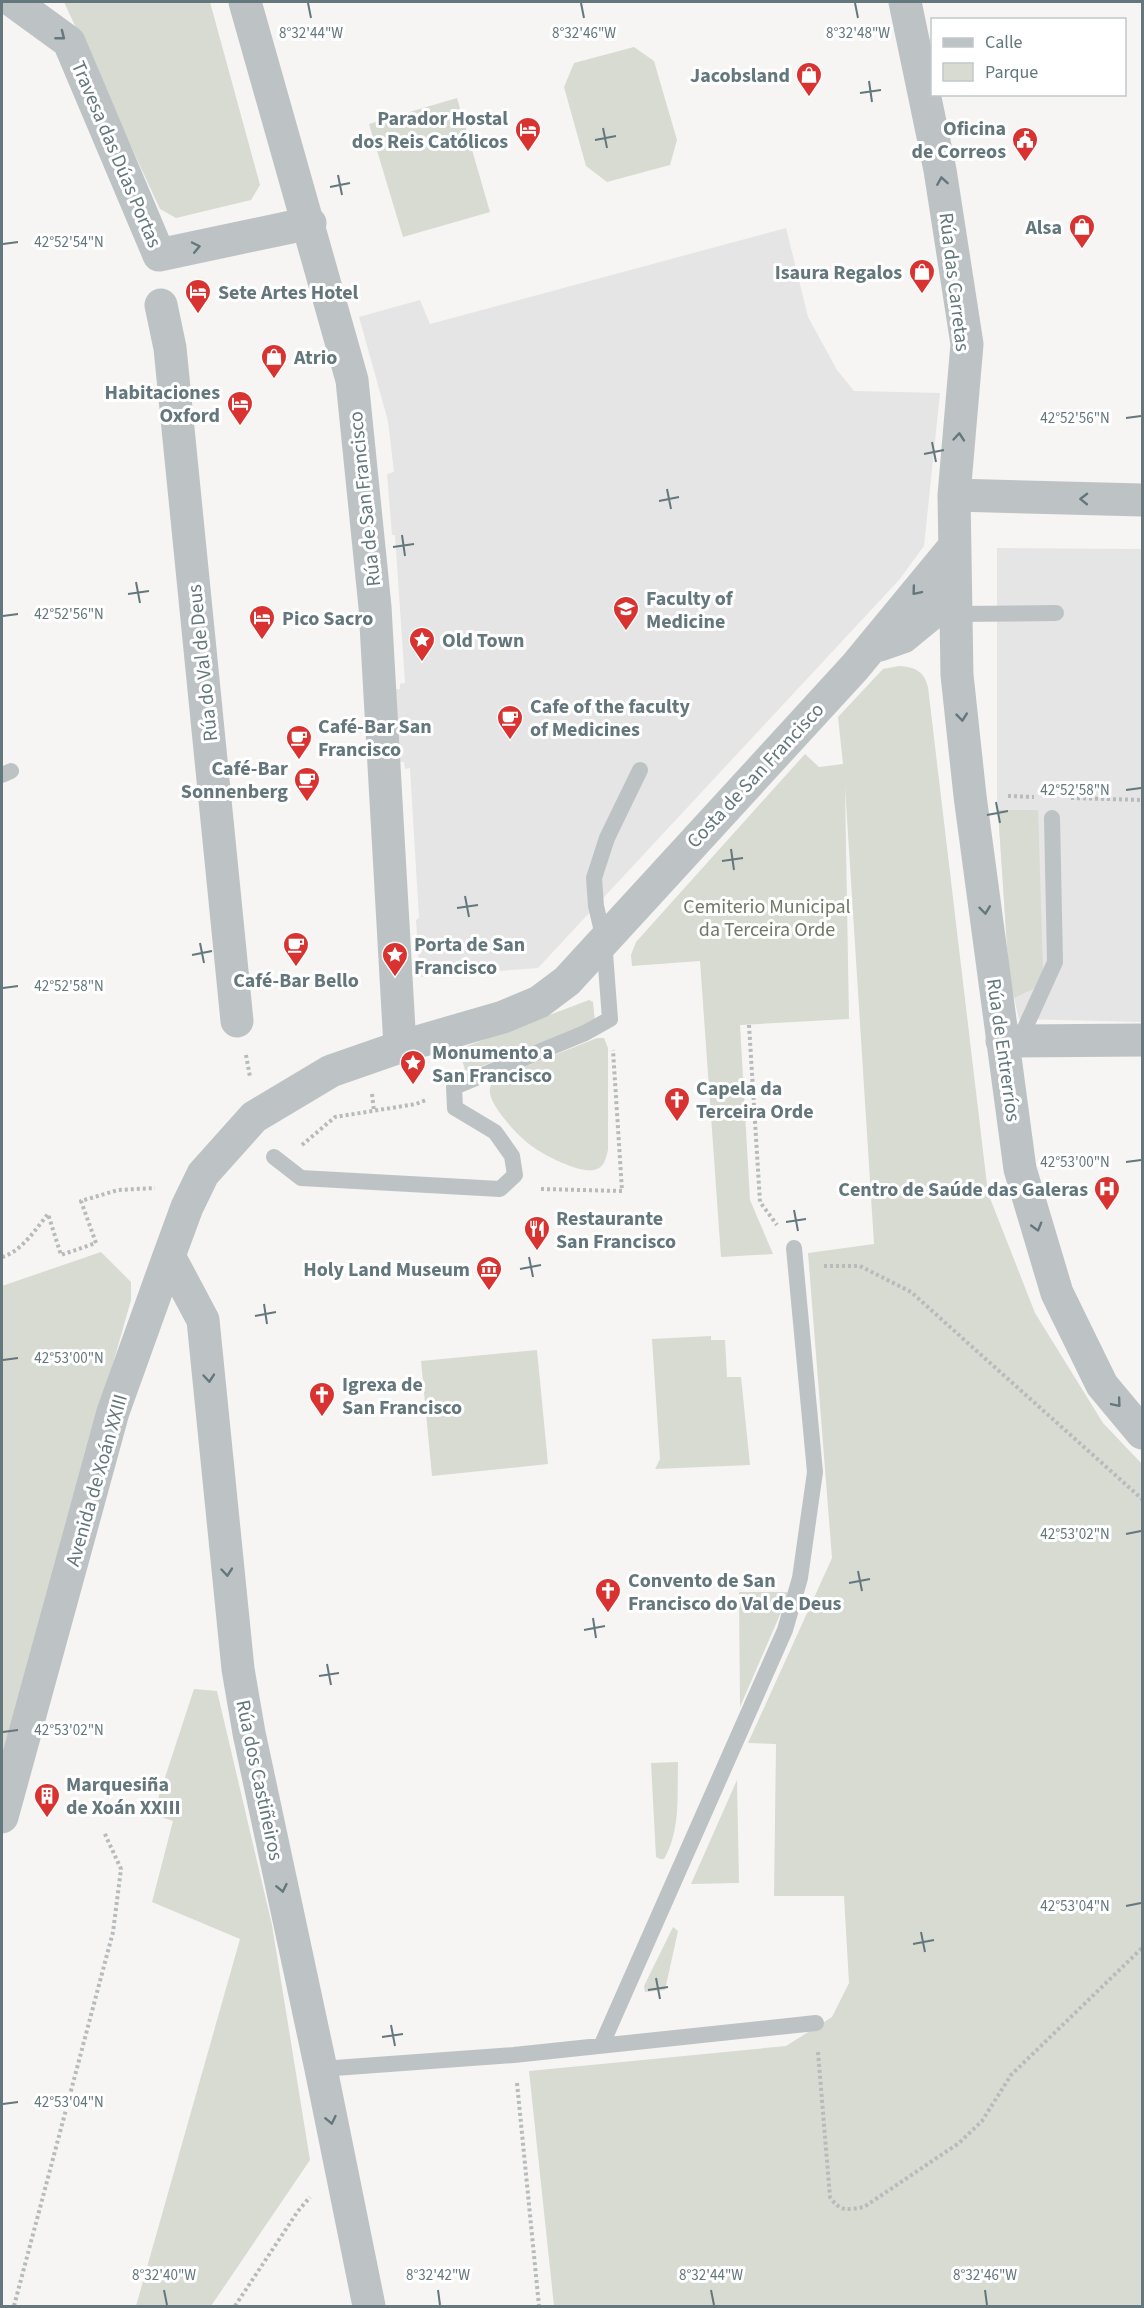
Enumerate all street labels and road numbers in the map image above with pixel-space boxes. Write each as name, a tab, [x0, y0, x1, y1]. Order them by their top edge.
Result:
street label: Travesa das Dúas Portas	[64, 57, 168, 252]
street label: Rúa das Carretas	[932, 211, 976, 353]
street label: Rúa de San Francisco	[342, 410, 388, 588]
street label: Rúa do Val de Deus	[181, 583, 225, 743]
street label: Costa de San Francisco	[681, 697, 831, 855]
street label: Rúa de Entrerríos	[979, 977, 1027, 1124]
street label: Avenida de Xoán XXIII	[59, 1391, 135, 1570]
street label: Rúa dos Castiñeiros	[228, 1697, 290, 1863]

